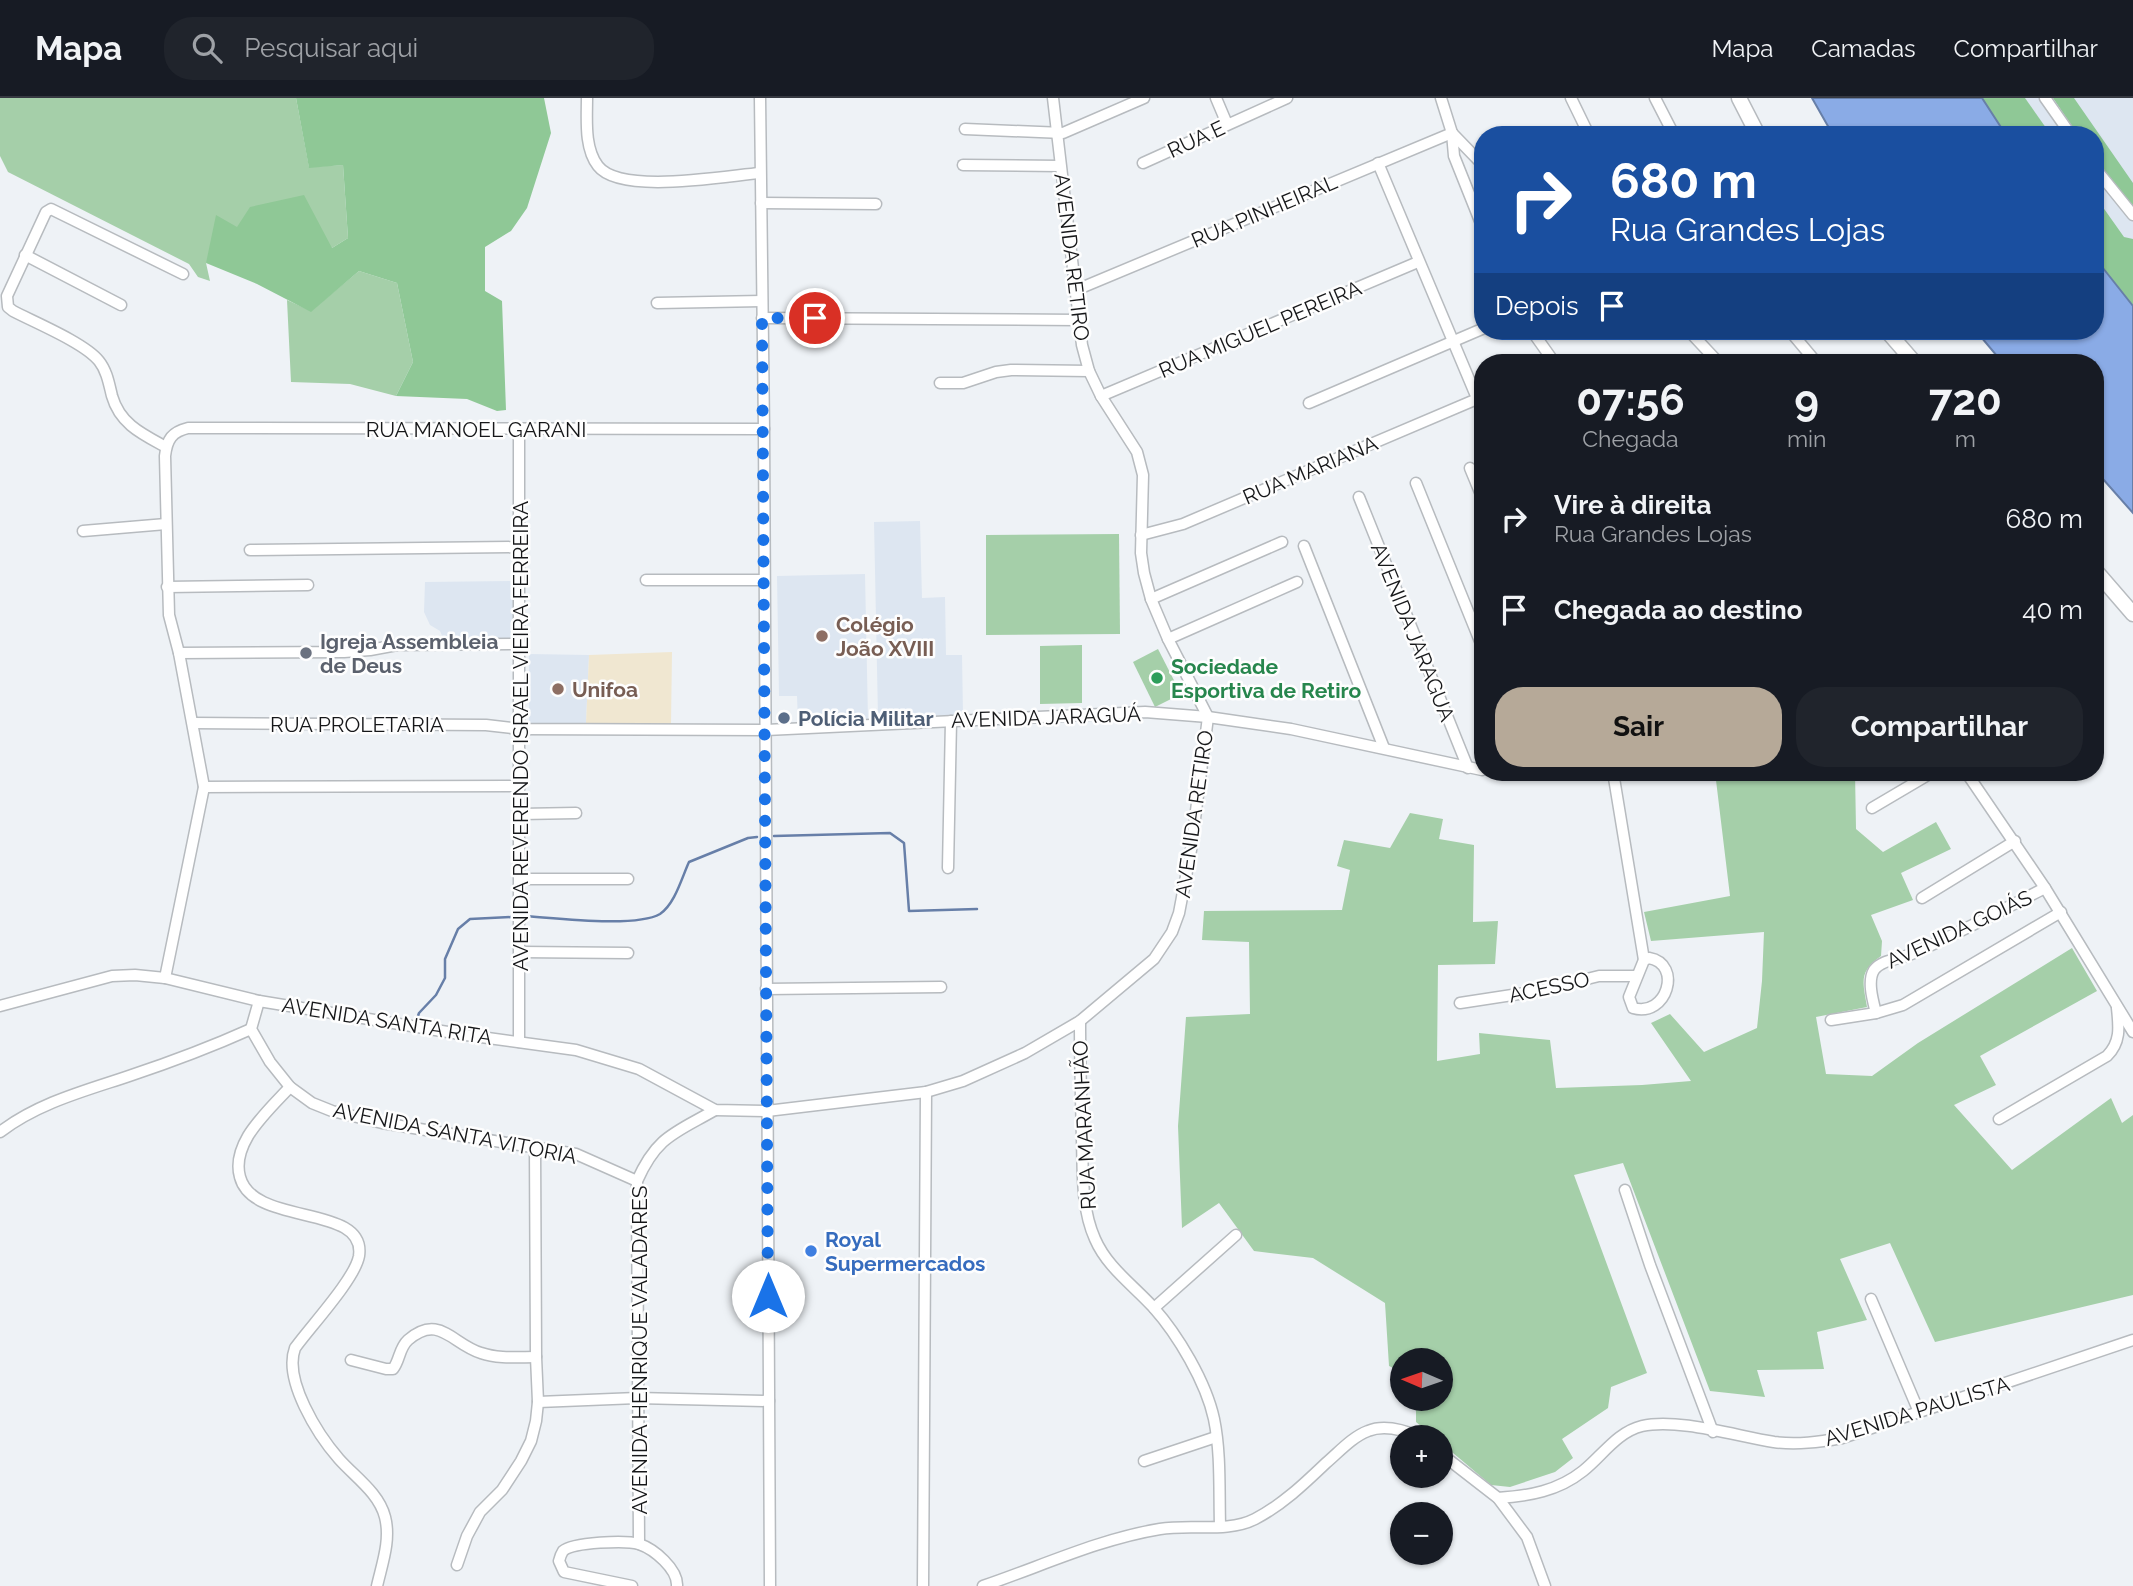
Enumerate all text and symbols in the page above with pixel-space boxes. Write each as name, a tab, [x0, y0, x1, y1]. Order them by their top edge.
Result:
search box	[164, 17, 654, 80]
text: Mapa	[35, 29, 122, 68]
icon: search	[188, 29, 226, 67]
text: Pesquisar aqui	[244, 33, 418, 63]
text: Mapa	[1711, 34, 1773, 63]
text: Camadas	[1811, 34, 1916, 63]
text: Compartilhar	[1954, 34, 2098, 63]
street label: RUA E	[1163, 115, 1229, 163]
text: 680 m	[1610, 152, 1757, 209]
icon: right	[1495, 154, 1586, 245]
street label: RUA PINHEIRAL	[1187, 169, 1341, 253]
street label: AVENIDA RETIRO	[1049, 172, 1095, 342]
text: Rua Grandes Lojas	[1610, 211, 1885, 248]
street label: RUA MIGUEL PEREIRA	[1155, 275, 1365, 383]
icon: arrive	[1593, 287, 1631, 325]
pin	[785, 288, 845, 348]
text: Depois	[1495, 291, 1579, 321]
icon: arrive	[796, 299, 834, 337]
text: 07:56	[1576, 376, 1685, 425]
text: 9	[1794, 376, 1819, 425]
text: 720	[1929, 376, 2002, 425]
street label: RUA MANOEL GARANI	[366, 417, 586, 442]
text: Chegada	[1582, 425, 1679, 452]
text: min	[1787, 425, 1827, 452]
text: m	[1955, 425, 1976, 452]
street label: RUA MARIANA	[1239, 430, 1381, 510]
text: Vire à direita	[1554, 490, 1711, 520]
icon: right	[1495, 500, 1533, 538]
street label: AVENIDA REVERENDO ISRAEL VIEIRA FERREIRA	[508, 501, 533, 971]
text: 680 m	[2005, 504, 2083, 534]
text: Rua Grandes Lojas	[1554, 520, 1752, 547]
street label: AVENIDA JARAGUA	[1366, 539, 1460, 725]
icon: arrive	[1495, 591, 1533, 629]
text: Chegada ao destino	[1554, 595, 1803, 625]
text: 40 m	[2022, 595, 2083, 625]
place label: Colégio João XVIII	[836, 612, 934, 661]
marker: Colégio João XVIII	[814, 628, 830, 644]
place label: Igreja Assembleia de Deus	[320, 629, 498, 678]
marker: Igreja Assembleia de Deus	[298, 645, 314, 661]
place label: Sociedade Esportiva de Retiro	[1171, 654, 1362, 703]
marker: Sociedade Esportiva de Retiro	[1149, 670, 1165, 686]
place label: Unifoa	[572, 677, 638, 702]
marker: Unifoa	[550, 681, 566, 697]
button: Sair	[1495, 687, 1782, 767]
button: Compartilhar	[1796, 687, 2083, 767]
street label: AVENIDA JARAGUÁ	[951, 701, 1141, 733]
place label: Polícia Militar	[798, 706, 934, 731]
marker: Polícia Militar	[776, 710, 792, 726]
street label: RUA PROLETARIA	[270, 712, 444, 737]
street label: AVENIDA RETIRO	[1170, 729, 1218, 899]
street label: AVENIDA GOIÁS	[1882, 884, 2036, 974]
street label: ACESSO	[1506, 966, 1592, 1008]
street label: AVENIDA SANTA RITA	[280, 992, 494, 1050]
street label: RUA MARANHÃO	[1067, 1040, 1101, 1210]
street label: AVENIDA SANTA VITORIA	[331, 1097, 579, 1169]
street label: AVENIDA HENRIQUE VALADARES	[627, 1185, 652, 1514]
place label: Royal Supermercados	[825, 1227, 985, 1276]
marker: Royal Supermercados	[803, 1243, 819, 1259]
position arrow	[731, 1259, 805, 1333]
north arrow	[1390, 1348, 1452, 1410]
map controls	[1390, 1348, 1453, 1565]
street label: AVENIDA PAULISTA	[1822, 1371, 2012, 1451]
button: +	[1390, 1425, 1453, 1488]
button: −	[1390, 1502, 1453, 1565]

